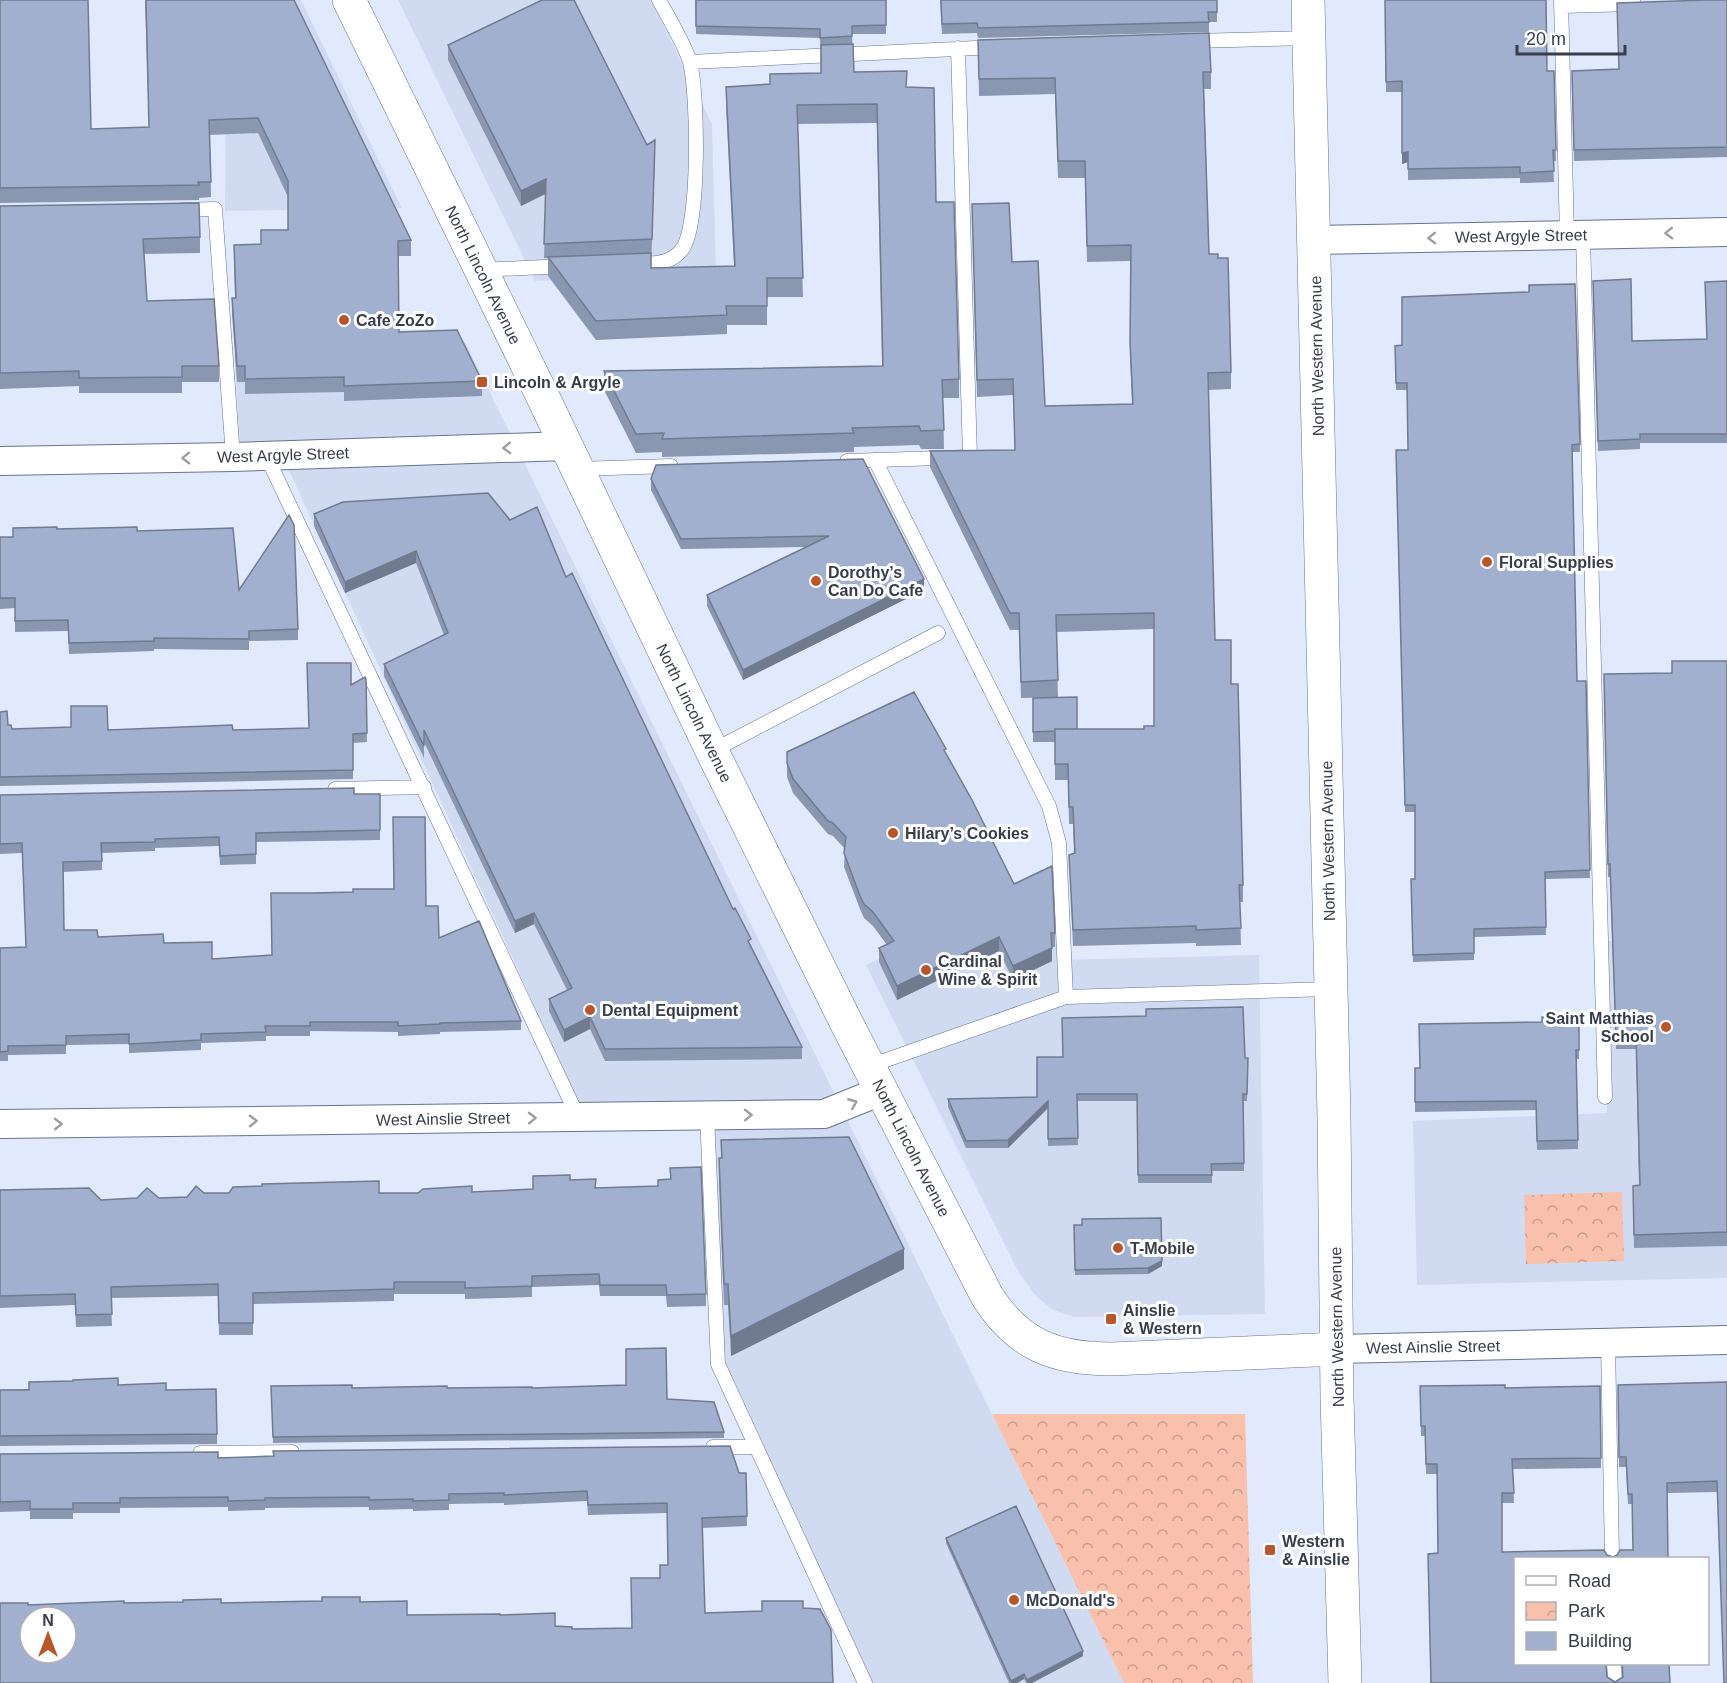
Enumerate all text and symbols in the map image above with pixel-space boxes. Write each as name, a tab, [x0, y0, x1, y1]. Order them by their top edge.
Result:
scale bar	[1517, 18, 1625, 56]
text: 20 m	[1526, 29, 1566, 49]
street label: North Lincoln Avenue	[442, 203, 524, 347]
street label: West Argyle Street	[1455, 226, 1588, 246]
one-way arrow	[1664, 227, 1673, 239]
one-way arrow	[1427, 232, 1436, 244]
street label: North Western Avenue	[1307, 276, 1327, 436]
place label: Cafe ZoZo	[356, 312, 434, 329]
marker: Cafe ZoZo	[337, 313, 351, 327]
place label: Lincoln & Argyle	[494, 374, 621, 391]
marker: Lincoln & Argyle	[475, 375, 489, 389]
one-way arrow	[503, 442, 512, 455]
street label: West Argyle Street	[217, 444, 350, 466]
one-way arrow	[182, 451, 191, 464]
place label: Floral Supplies	[1499, 554, 1614, 571]
marker: Floral Supplies	[1480, 555, 1494, 569]
place label: Dorothy’s Can Do Cafe	[828, 564, 923, 599]
marker: Dorothy’s Can Do Cafe	[809, 574, 823, 588]
street label: North Lincoln Avenue	[653, 641, 735, 785]
street label: North Western Avenue	[1318, 761, 1338, 921]
place label: Hilary’s Cookies	[905, 825, 1029, 842]
marker: Hilary’s Cookies	[886, 826, 900, 840]
place label: Cardinal Wine & Spirit	[938, 953, 1038, 988]
marker: Cardinal Wine & Spirit	[919, 963, 933, 977]
place label: Dental Equipment	[602, 1002, 739, 1019]
marker: Dental Equipment	[583, 1003, 597, 1017]
place label: Saint Matthias School	[1546, 1010, 1654, 1045]
marker: Saint Matthias School	[1659, 1020, 1673, 1034]
street label: North Lincoln Avenue	[869, 1077, 953, 1220]
one-way arrow	[847, 1097, 857, 1110]
street label: West Ainslie Street	[376, 1109, 511, 1129]
one-way arrow	[744, 1109, 753, 1121]
one-way arrow	[528, 1111, 537, 1124]
one-way arrow	[249, 1115, 258, 1127]
one-way arrow	[54, 1117, 63, 1130]
place label: T-Mobile	[1130, 1240, 1195, 1257]
marker: T-Mobile	[1111, 1241, 1125, 1255]
street label: North Western Avenue	[1327, 1247, 1347, 1407]
place label: Ainslie & Western	[1123, 1302, 1202, 1337]
marker: Ainslie & Western	[1104, 1312, 1118, 1326]
street label: West Ainslie Street	[1366, 1337, 1501, 1357]
place label: Western & Ainslie	[1282, 1533, 1350, 1568]
marker: Western & Ainslie	[1263, 1543, 1277, 1557]
legend	[1514, 1557, 1709, 1665]
text: Road	[1568, 1571, 1611, 1591]
place label: McDonald's	[1026, 1592, 1115, 1609]
marker: McDonald's	[1007, 1593, 1021, 1607]
text: Park	[1568, 1601, 1606, 1621]
north arrow	[18, 1605, 78, 1665]
text: N	[42, 1612, 54, 1629]
text: Building	[1568, 1631, 1632, 1651]

